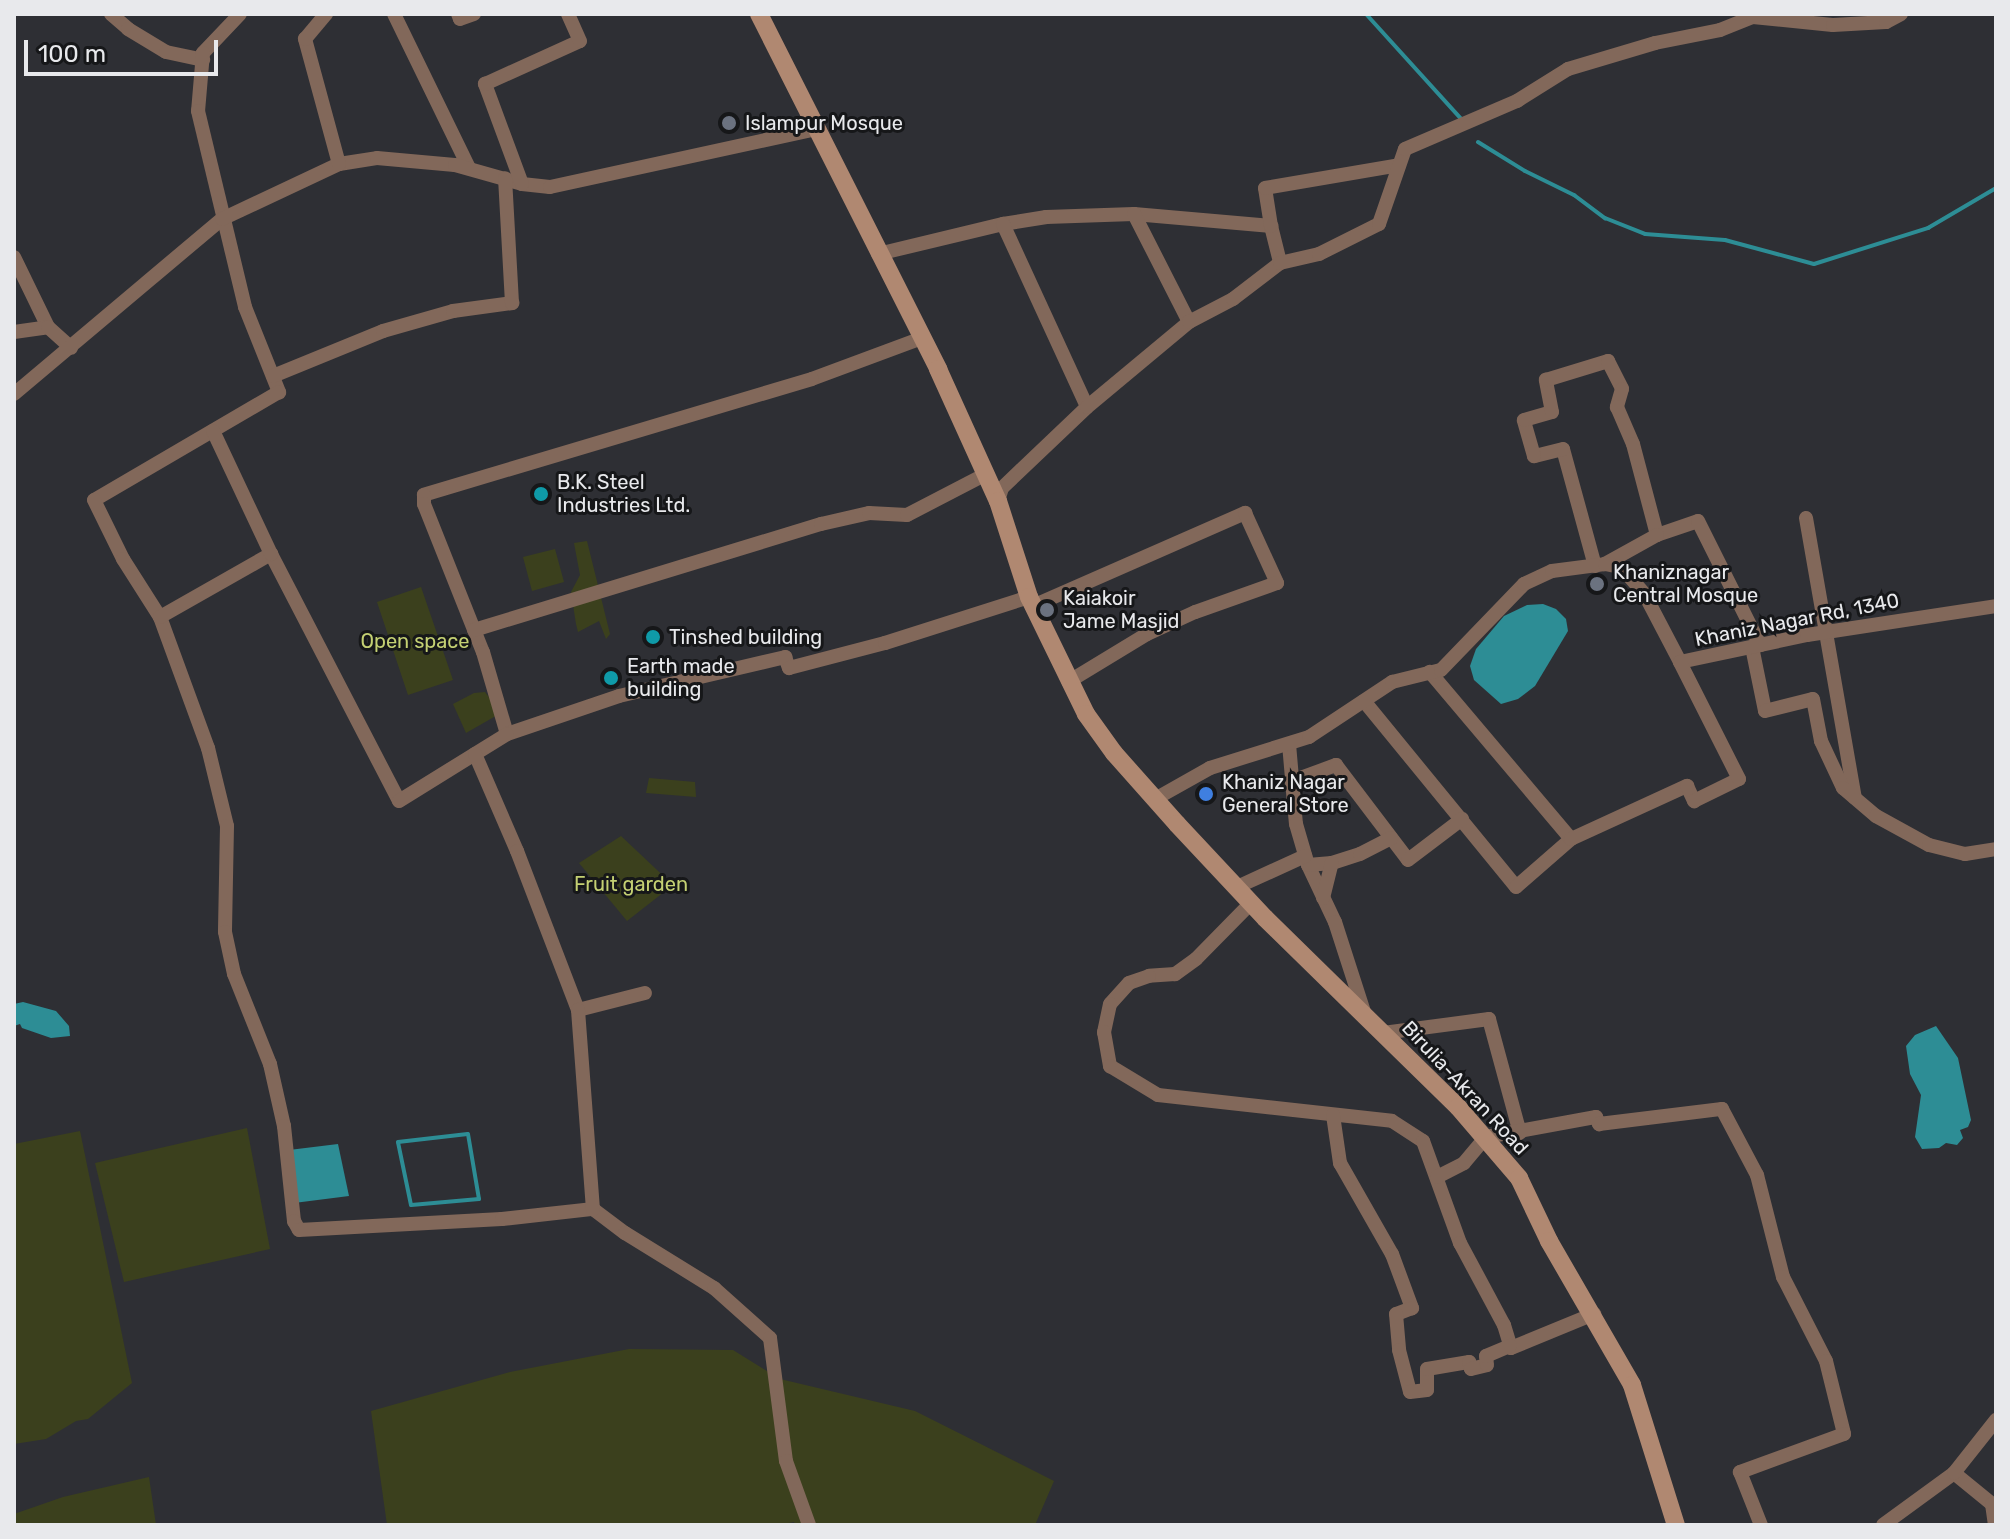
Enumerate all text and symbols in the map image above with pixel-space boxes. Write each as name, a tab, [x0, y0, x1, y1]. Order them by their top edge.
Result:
scale bar	[28, 24, 222, 74]
text: 100 m	[38, 40, 106, 68]
place label: Islampur Mosque	[745, 111, 904, 135]
marker: Islampur Mosque	[720, 114, 738, 132]
place label: B.K. Steel Industries Ltd.	[557, 470, 690, 517]
marker: B.K. Steel Industries Ltd.	[532, 485, 550, 503]
place label: Khaniznagar Central Mosque	[1613, 560, 1758, 607]
marker: Khaniznagar Central Mosque	[1588, 575, 1606, 593]
place label: Kaiakoir Jame Masjid	[1063, 586, 1179, 633]
street label: Khaniz Nagar Rd, 1340	[1693, 588, 1901, 652]
marker: Kaiakoir Jame Masjid	[1038, 601, 1056, 619]
place label: Tinshed building	[669, 625, 822, 649]
marker: Tinshed building	[644, 628, 662, 646]
park label: Open space	[360, 629, 470, 653]
place label: Earth made building	[627, 654, 735, 701]
marker: Earth made building	[602, 669, 620, 687]
place label: Khaniz Nagar General Store	[1222, 770, 1349, 817]
marker: Khaniz Nagar General Store	[1197, 785, 1215, 803]
park label: Fruit garden	[574, 872, 688, 896]
street label: Birulia-Akran Road	[1397, 1016, 1533, 1160]

